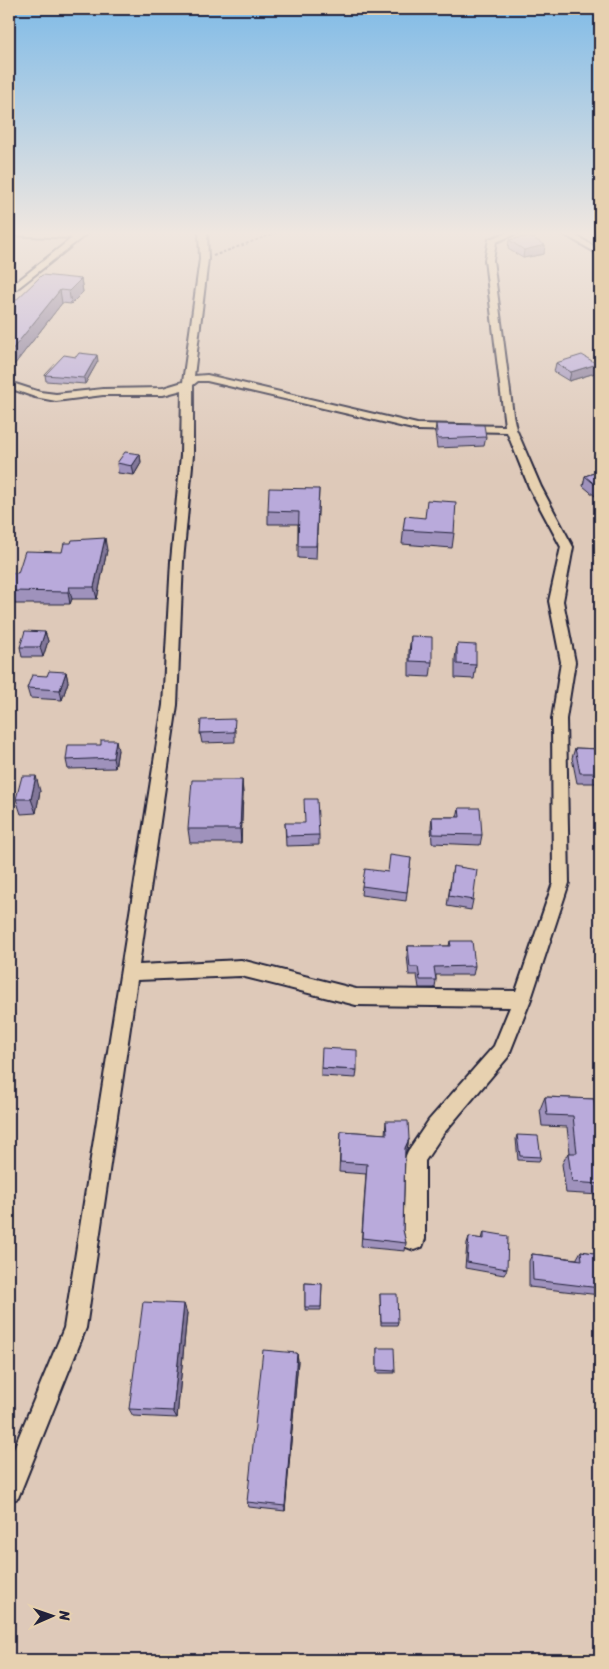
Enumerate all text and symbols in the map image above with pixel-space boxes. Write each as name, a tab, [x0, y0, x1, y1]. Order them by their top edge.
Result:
north arrow	[28, 1592, 78, 1642]
text: N	[52, 1609, 77, 1621]

